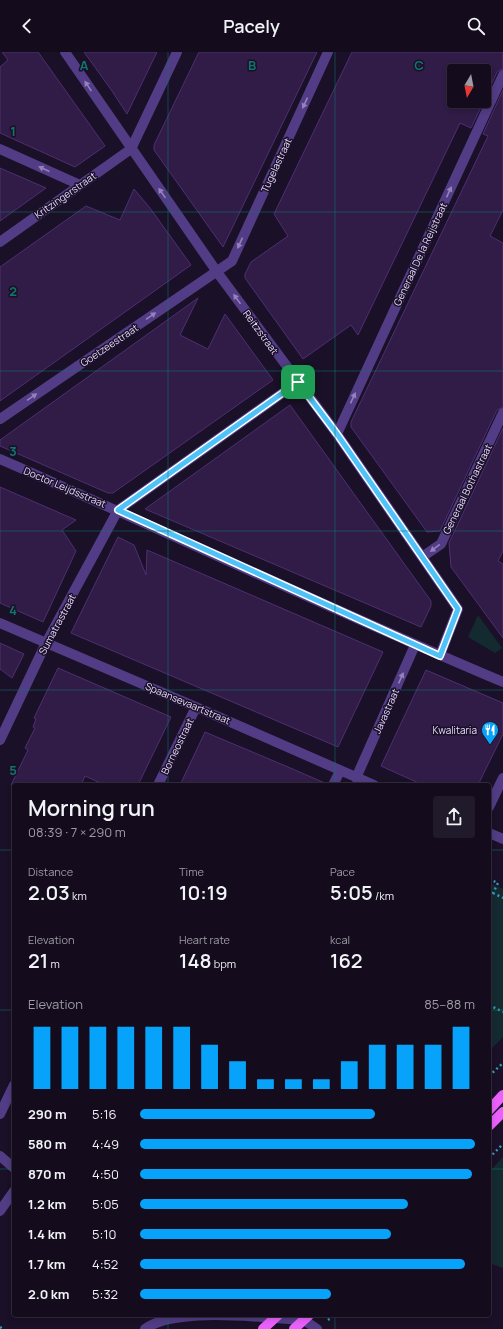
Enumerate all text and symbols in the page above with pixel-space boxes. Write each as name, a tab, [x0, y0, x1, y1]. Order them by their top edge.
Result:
text: Pacely	[223, 14, 280, 38]
icon: back	[16, 15, 38, 37]
icon: search	[465, 15, 487, 37]
text: A	[80, 56, 89, 74]
text: B	[248, 56, 256, 74]
text: C	[414, 56, 424, 74]
north arrow	[447, 64, 491, 108]
map controls	[447, 64, 491, 108]
one-way arrow	[84, 81, 92, 91]
one-way arrow	[302, 98, 308, 109]
text: 1	[10, 122, 16, 140]
street label: Tugelastraat	[257, 135, 295, 195]
one-way arrow	[38, 166, 50, 172]
street label: Kritzingerstraat	[31, 169, 99, 221]
one-way arrow	[446, 186, 452, 197]
one-way arrow	[158, 188, 166, 198]
street label: Generaal De la Reijstraat	[390, 200, 450, 308]
one-way arrow	[237, 238, 243, 249]
text: 2	[9, 282, 17, 300]
one-way arrow	[233, 294, 241, 304]
street label: Reitzstraat	[240, 307, 282, 357]
one-way arrow	[146, 312, 157, 320]
street label: Goetzeestraat	[77, 320, 141, 370]
pin	[281, 365, 315, 399]
icon: arrive	[287, 371, 309, 393]
one-way arrow	[27, 393, 37, 401]
one-way arrow	[350, 393, 356, 404]
text: 3	[9, 442, 17, 460]
street label: Generaal Bothastraat	[439, 442, 495, 536]
street label: Doctor Leijdsstraat	[22, 463, 108, 511]
one-way arrow	[430, 543, 441, 552]
street label: Sumatrastraat	[35, 591, 79, 657]
text: 4	[9, 601, 17, 619]
one-way arrow	[397, 672, 404, 684]
street label: Spaansevaartstraat	[143, 679, 233, 727]
street label: Javastraat	[370, 686, 402, 736]
street label: Borneostraat	[157, 715, 197, 777]
restaurant icon: Kwalitaria	[480, 720, 500, 745]
place label: Kwalitaria	[432, 723, 477, 737]
text: 5	[9, 761, 17, 779]
text: Morning run	[28, 793, 155, 823]
button: share	[433, 796, 475, 838]
text: 08:39 · 7 × 290 m	[28, 823, 126, 841]
text: Distance	[28, 864, 73, 879]
text: Time	[179, 864, 204, 879]
text: Pace	[330, 864, 355, 879]
text: 2.03	[28, 879, 70, 906]
text: 10:19	[179, 879, 228, 906]
text: 5:05	[330, 879, 373, 906]
text: km	[70, 888, 87, 903]
text: /km	[373, 888, 394, 903]
text: Elevation	[28, 932, 74, 947]
text: Heart rate	[179, 932, 230, 947]
text: kcal	[330, 932, 350, 947]
text: 21	[28, 947, 48, 974]
text: 148	[179, 947, 212, 974]
text: 162	[330, 947, 363, 974]
text: m	[48, 956, 60, 971]
text: bpm	[212, 956, 236, 971]
text: Elevation	[28, 995, 83, 1013]
text: 85–88 m	[424, 995, 475, 1013]
text: 290 m	[28, 1105, 67, 1123]
text: 5:16	[92, 1105, 117, 1123]
text: 580 m	[28, 1135, 66, 1153]
text: 4:49	[92, 1135, 119, 1153]
text: 870 m	[28, 1165, 66, 1183]
text: 4:50	[92, 1165, 119, 1183]
text: 1.2 km	[28, 1195, 66, 1213]
text: 5:05	[92, 1195, 119, 1213]
text: 1.4 km	[28, 1225, 66, 1243]
text: 5:10	[92, 1225, 116, 1243]
text: 1.7 km	[28, 1255, 65, 1273]
text: 4:52	[92, 1255, 118, 1273]
text: 2.0 km	[28, 1285, 70, 1303]
text: 5:32	[92, 1285, 118, 1303]

